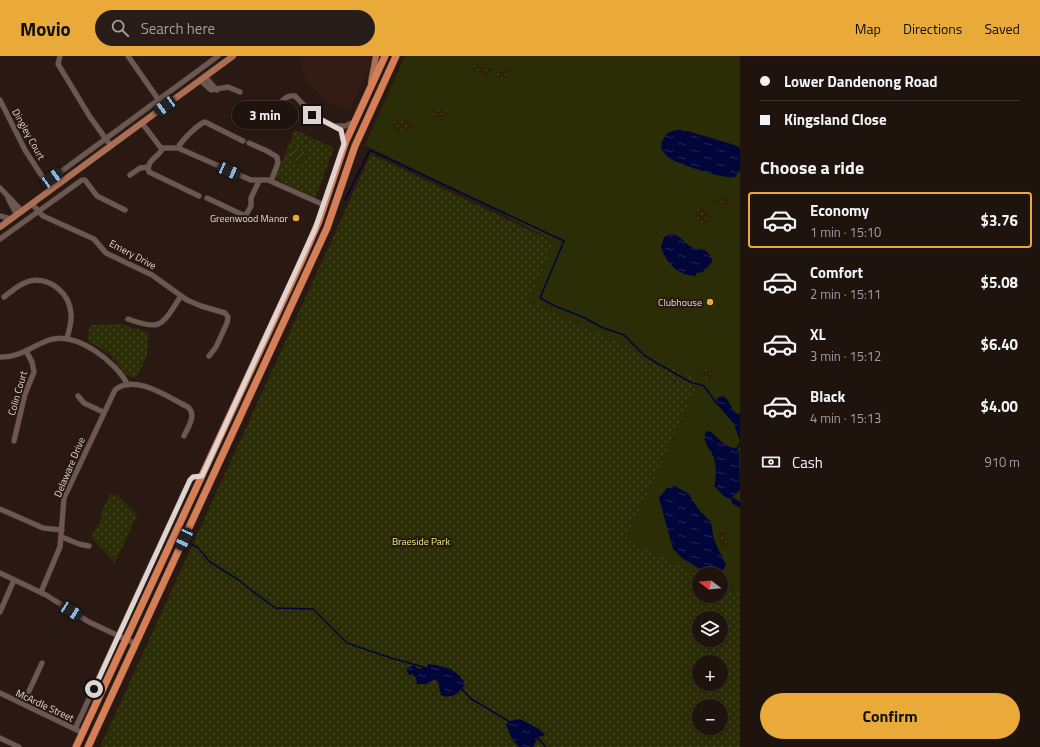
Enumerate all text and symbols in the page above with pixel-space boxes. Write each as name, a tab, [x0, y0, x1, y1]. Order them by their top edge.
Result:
search box	[95, 10, 375, 46]
text: Movio	[20, 14, 71, 43]
icon: search	[109, 17, 131, 39]
text: Search here	[141, 17, 215, 40]
text: Map	[855, 18, 881, 39]
text: Directions	[903, 18, 962, 39]
text: Saved	[984, 18, 1020, 39]
text: Lower Dandenong Road	[784, 70, 938, 93]
car	[152, 94, 178, 118]
callout: 3 min	[232, 101, 298, 129]
text: 3 min	[249, 105, 281, 125]
street label: Dingley Court	[8, 106, 49, 163]
route end	[303, 106, 321, 124]
text: Kingsland Close	[784, 108, 887, 131]
text: Choose a ride	[760, 154, 864, 181]
car	[216, 161, 242, 181]
car	[39, 166, 65, 190]
text: Economy	[810, 199, 869, 222]
icon: car	[762, 202, 798, 238]
text: $3.76	[981, 209, 1018, 232]
place label: Greenwood Manor	[210, 211, 289, 226]
marker: Greenwood Manor	[291, 213, 301, 223]
text: 1 min · 15:10	[810, 222, 881, 242]
street label: Emery Drive	[107, 236, 159, 273]
text: Comfort	[810, 261, 863, 284]
icon: car	[762, 264, 798, 300]
text: $5.08	[981, 271, 1018, 294]
text: 2 min · 15:11	[810, 284, 881, 304]
place label: Clubhouse	[658, 295, 702, 310]
marker: Clubhouse	[705, 297, 715, 307]
text: XL	[810, 323, 826, 346]
icon: car	[762, 326, 798, 362]
text: $6.40	[981, 333, 1018, 356]
text: 3 min · 15:12	[810, 346, 881, 366]
street label: Colin Court	[4, 369, 31, 417]
text: Black	[810, 385, 845, 408]
icon: car	[762, 388, 798, 424]
text: $4.00	[981, 395, 1018, 418]
text: 4 min · 15:13	[810, 408, 881, 428]
street label: Delaware Drive	[50, 435, 89, 500]
icon: cash	[760, 451, 782, 473]
text: Cash	[792, 451, 823, 474]
text: 910 m	[984, 452, 1020, 472]
car	[173, 526, 195, 552]
park label: Braeside Park	[392, 534, 450, 549]
north arrow	[692, 567, 728, 603]
map controls	[692, 567, 728, 735]
car	[58, 599, 84, 623]
button: layers	[692, 611, 728, 647]
button: +	[692, 655, 728, 691]
route start	[85, 680, 103, 698]
street label: McArdle Street	[13, 685, 77, 726]
button: Confirm	[760, 693, 1020, 739]
button: −	[692, 699, 728, 735]

